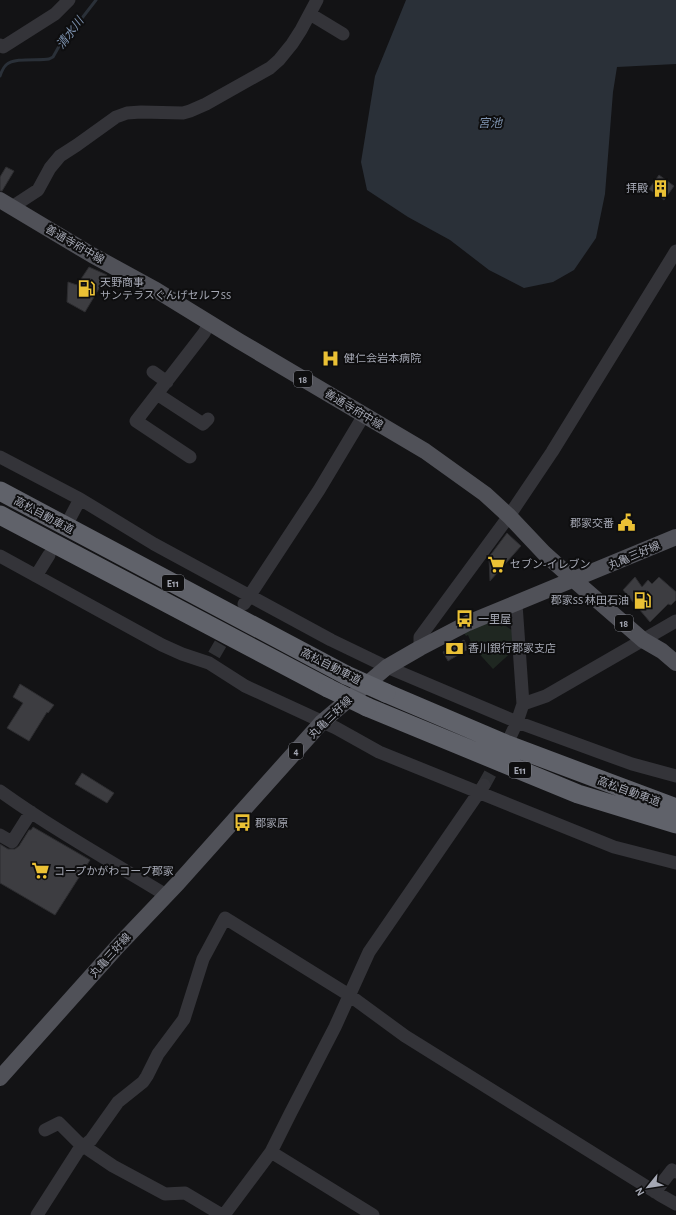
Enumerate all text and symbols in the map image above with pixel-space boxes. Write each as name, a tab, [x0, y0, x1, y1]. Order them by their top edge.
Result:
water label: 清水川	[54, 13, 87, 51]
water label: 宮池	[478, 116, 503, 129]
building icon: 拝殿	[651, 178, 671, 198]
place label: 拝殿	[626, 183, 648, 194]
street label: 善通寺府中線	[43, 222, 107, 266]
place label: 天野商事 サンテラスぐんげセルフSS	[100, 276, 231, 301]
fuel station icon: 天野商事 サンテラスぐんげセルフSS	[77, 278, 97, 298]
hospital icon: 健仁会岩本病院	[321, 348, 341, 368]
place label: 健仁会岩本病院	[344, 352, 421, 364]
road number: 18	[294, 371, 312, 387]
street label: 善通寺府中線	[323, 387, 385, 431]
street label: 高松自動車道	[12, 494, 76, 536]
public building icon: 郡家交番	[617, 513, 637, 533]
place label: 郡家交番	[570, 517, 614, 529]
street label: 丸亀三好線	[606, 539, 662, 571]
supermarket icon: セブン-イレブン	[487, 554, 507, 574]
place label: セブン-イレブン	[510, 558, 590, 570]
road number: E11	[162, 575, 184, 591]
fuel station icon: 郡家SS 林田石油	[632, 590, 652, 610]
place label: 郡家SS 林田石油	[551, 594, 629, 606]
bus stop icon: 一里屋	[455, 609, 475, 629]
place label: 一里屋	[478, 614, 511, 625]
road number: 18	[615, 615, 633, 631]
bank icon: 香川銀行郡家支店	[445, 638, 465, 658]
place label: 香川銀行郡家支店	[468, 642, 556, 654]
street label: 高松自動車道	[299, 646, 363, 686]
street label: 丸亀三好線	[306, 694, 354, 740]
road number: 4	[289, 743, 303, 759]
road number: E11	[509, 762, 531, 778]
street label: 高松自動車道	[596, 774, 662, 808]
bus stop icon: 郡家原	[232, 813, 252, 833]
place label: 郡家原	[255, 817, 288, 829]
supermarket icon: コープかがわコープ郡家	[31, 861, 51, 881]
place label: コープかがわコープ郡家	[54, 865, 174, 877]
street label: 丸亀三好線	[87, 931, 133, 979]
north arrow	[628, 1167, 668, 1207]
text: N	[633, 1186, 646, 1198]

